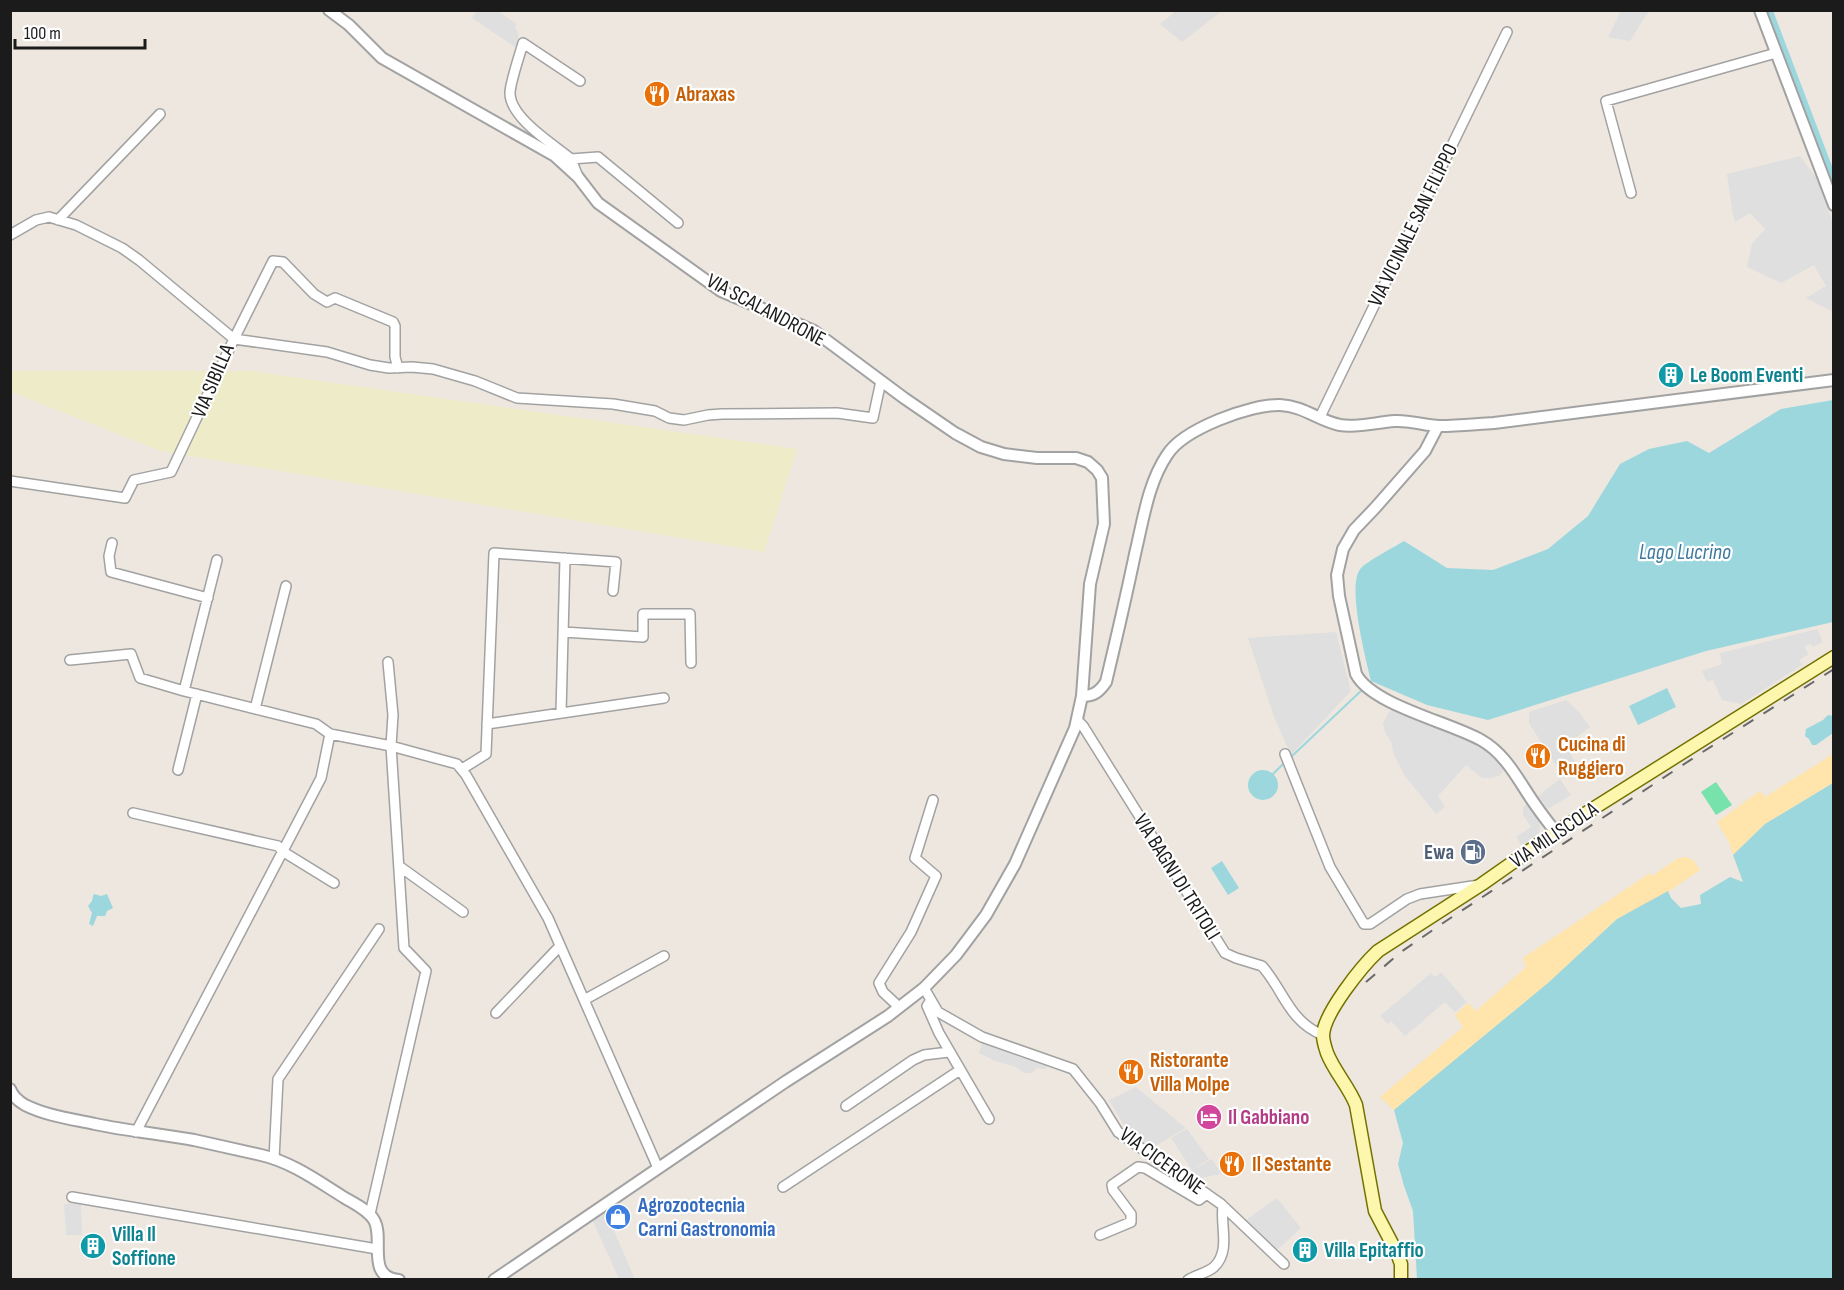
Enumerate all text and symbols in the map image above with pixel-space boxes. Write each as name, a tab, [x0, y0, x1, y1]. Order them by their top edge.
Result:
scale bar	[15, 12, 146, 50]
text: 100 m	[24, 23, 61, 44]
restaurant icon: Abraxas	[642, 79, 672, 109]
place label: Abraxas	[675, 82, 735, 107]
street label: VIA VICINALE SAN FILIPPO	[1363, 139, 1463, 311]
street label: VIA SCALANDRONE	[702, 268, 830, 352]
street label: VIA SIBILLA	[186, 339, 240, 422]
building icon: Le Boom Eventi	[1656, 360, 1686, 390]
place label: Le Boom Eventi	[1690, 363, 1803, 388]
water label: Lago Lucrino	[1639, 539, 1731, 566]
place label: Cucina di Ruggiero	[1558, 732, 1626, 781]
restaurant icon: Cucina di Ruggiero	[1523, 741, 1553, 771]
street label: VIA MILISCOLA	[1505, 796, 1604, 874]
street label: VIA BAGNI DI TRITOLI	[1128, 809, 1226, 945]
fuel station icon: Ewa	[1458, 837, 1488, 867]
place label: Ewa	[1424, 840, 1454, 865]
place label: Ristorante Villa Molpe	[1150, 1048, 1230, 1097]
restaurant icon: Ristorante Villa Molpe	[1116, 1057, 1146, 1087]
hotel icon: Il Gabbiano	[1194, 1102, 1224, 1132]
place label: Il Gabbiano	[1228, 1105, 1309, 1130]
street label: VIA CICERONE	[1115, 1122, 1209, 1200]
restaurant icon: Il Sestante	[1217, 1149, 1247, 1179]
place label: Il Sestante	[1252, 1152, 1331, 1177]
place label: Agrozootecnia Carni Gastronomia	[637, 1193, 776, 1242]
shop icon: Agrozootecnia Carni Gastronomia	[603, 1202, 633, 1232]
place label: Villa Il Soffione	[112, 1222, 176, 1271]
building icon: Villa Il Soffione	[78, 1231, 108, 1261]
building icon: Villa Epitaffio	[1290, 1235, 1320, 1265]
place label: Villa Epitaffio	[1324, 1238, 1424, 1263]

